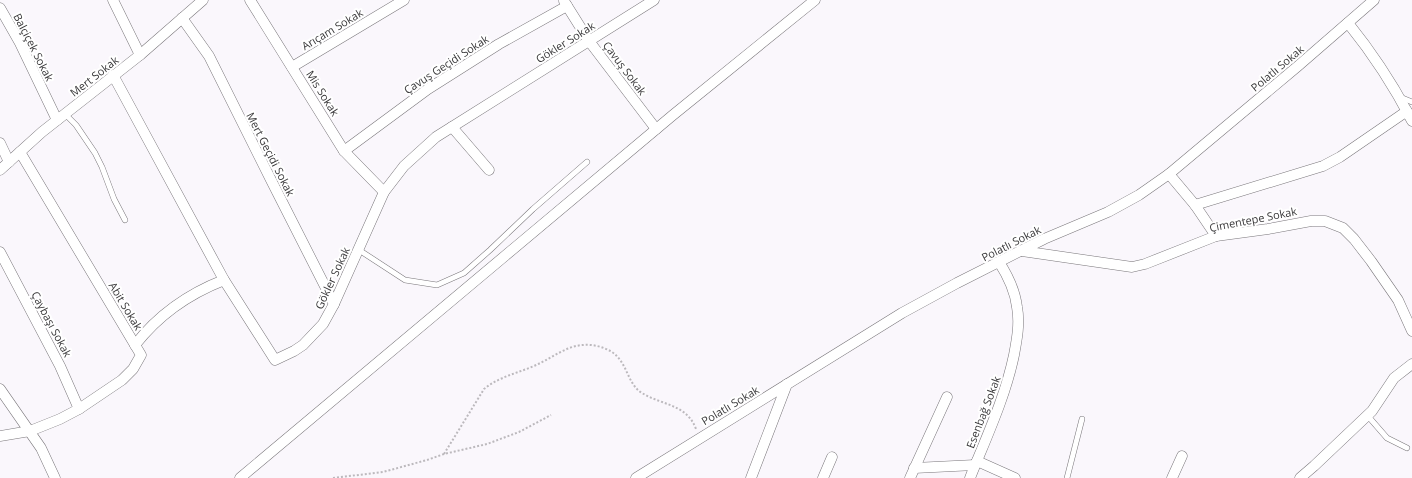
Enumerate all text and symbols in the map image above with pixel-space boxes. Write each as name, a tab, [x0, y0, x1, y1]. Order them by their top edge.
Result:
street label: Arıçam Sokak	[299, 5, 366, 53]
street label: Balçiçek Sokak	[10, 10, 58, 84]
street label: Gökler Sokak	[533, 18, 598, 66]
street label: Çavuş Geçidi Sokak	[401, 31, 491, 97]
street label: Çavuş Sokak	[600, 38, 650, 98]
street label: Polatlı Sokak	[1247, 41, 1307, 95]
street label: Mert Sokak	[67, 52, 122, 100]
street label: Mis Sokak	[303, 67, 343, 119]
street label: Mert Geçidi Sokak	[243, 109, 299, 199]
street label: Çimentepe Sokak	[1208, 203, 1298, 235]
street label: Polatlı Sokak	[979, 222, 1043, 264]
street label: Gökler Sokak	[311, 244, 353, 312]
street label: Abit Sokak	[106, 279, 146, 333]
street label: Çaybaşı Sokak	[28, 288, 76, 360]
street label: Esenbağ Sokak	[962, 374, 1004, 450]
street label: Polatlı Sokak	[698, 382, 762, 428]

